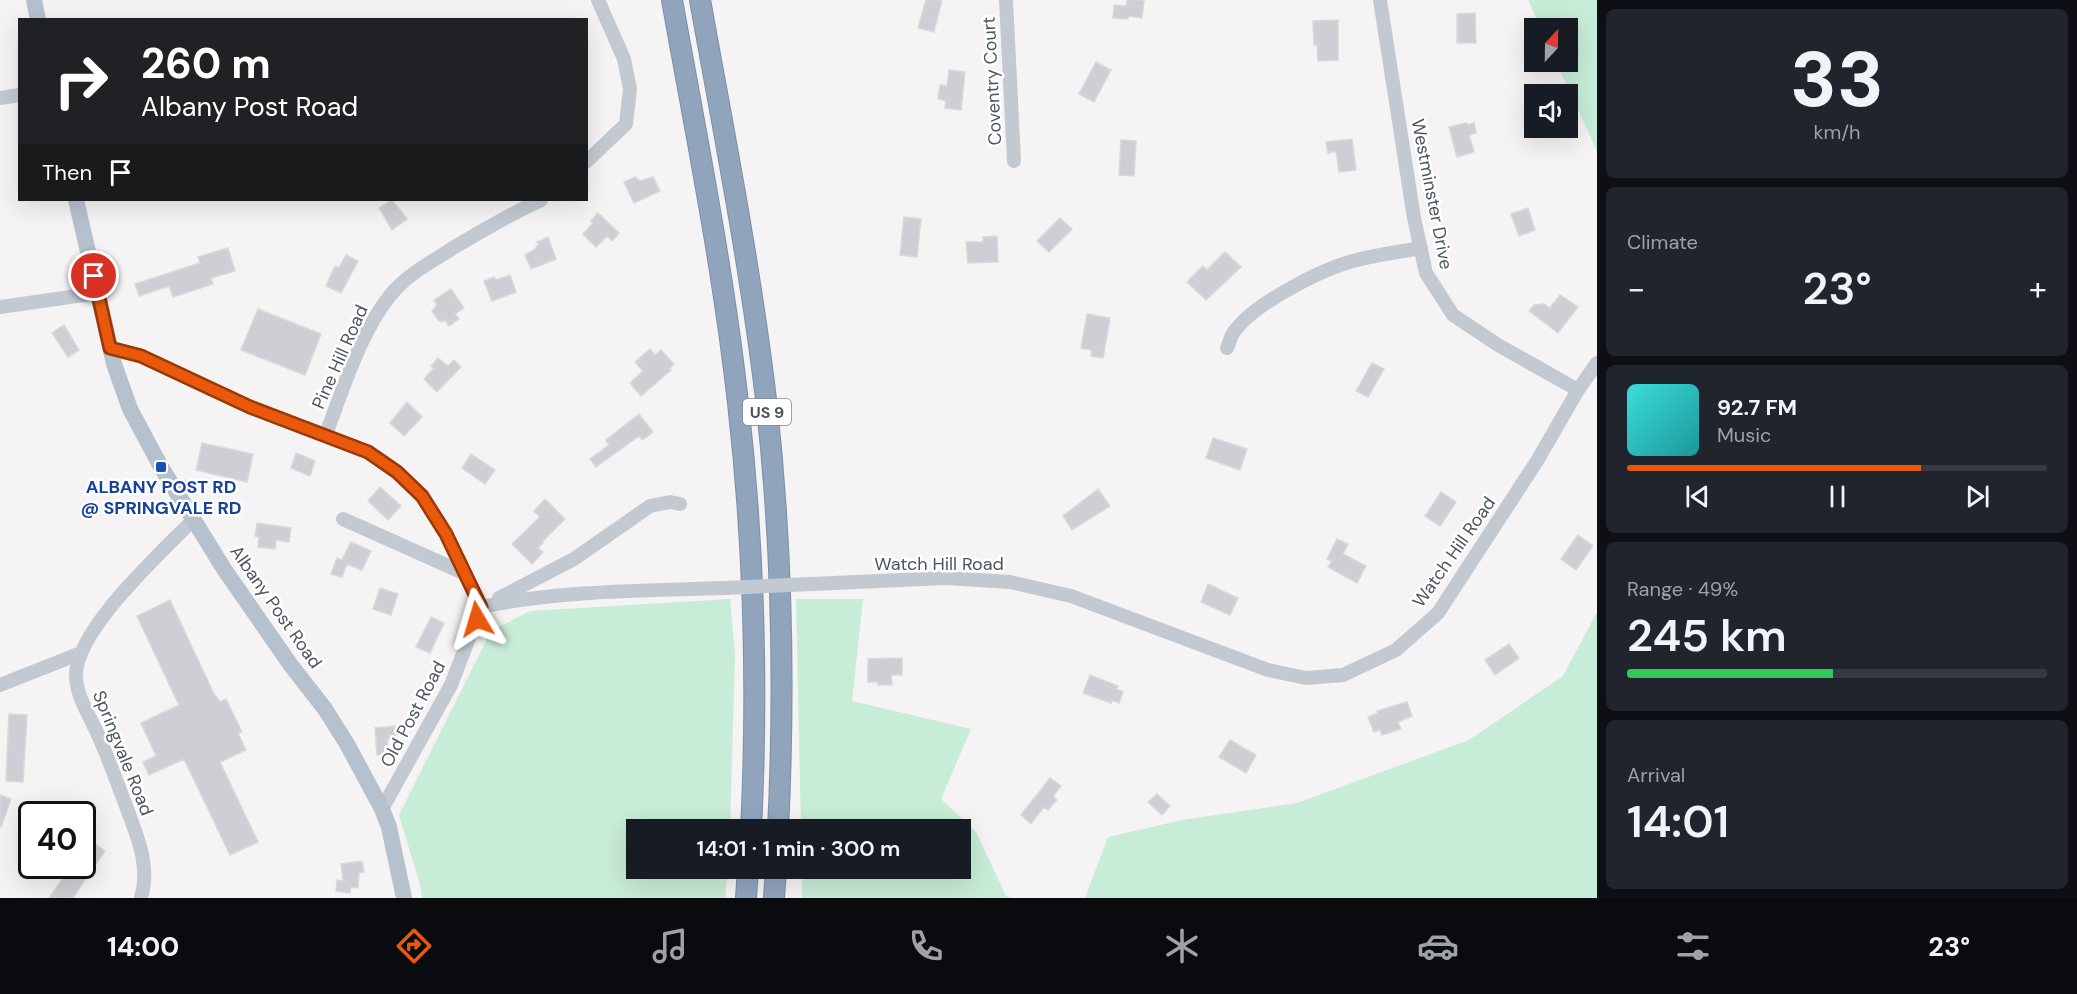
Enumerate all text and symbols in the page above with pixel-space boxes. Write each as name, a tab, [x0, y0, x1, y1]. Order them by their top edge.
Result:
street label: Coventry Court	[977, 16, 1007, 146]
north arrow	[1524, 18, 1578, 72]
map controls	[1524, 18, 1578, 138]
text: 33	[1790, 29, 1884, 130]
text: 260 m	[141, 36, 271, 91]
icon: right	[42, 42, 120, 120]
button: sound	[1524, 84, 1578, 138]
text: Albany Post Road	[141, 89, 358, 124]
street label: Westminster Drive	[1406, 117, 1458, 271]
text: km/h	[1813, 119, 1861, 145]
icon: arrive	[104, 156, 137, 189]
text: Then	[42, 158, 92, 187]
text: Climate	[1627, 229, 1698, 255]
pin	[68, 250, 119, 301]
icon: arrive	[77, 259, 110, 292]
text: 23°	[1803, 259, 1872, 318]
text: −	[1627, 267, 1645, 310]
text: +	[2029, 267, 2047, 310]
street label: Pine Hill Road	[306, 301, 374, 413]
text: 92.7 FM	[1717, 393, 1797, 422]
road number: US 9	[743, 399, 791, 425]
text: Music	[1717, 422, 1772, 448]
marker: ALBANY POST RD @ SPRINGVALE RD	[154, 460, 168, 474]
place label: ALBANY POST RD @ SPRINGVALE RD	[80, 475, 242, 520]
icon: previous	[1681, 480, 1714, 513]
icon: pause	[1821, 480, 1854, 513]
icon: next	[1961, 480, 1994, 513]
street label: Watch Hill Road	[1407, 492, 1501, 612]
street label: Albany Post Road	[225, 541, 327, 673]
street label: Watch Hill Road	[874, 552, 1004, 576]
text: Range · 49%	[1627, 576, 1738, 602]
position arrow	[445, 587, 509, 651]
text: 245 km	[1627, 606, 1787, 665]
street label: Old Post Road	[375, 657, 451, 771]
street label: Springvale Road	[87, 687, 159, 819]
text: Arrival	[1627, 762, 1685, 788]
text: 14:01	[1627, 792, 1729, 851]
speed limit sign: 40	[18, 801, 96, 879]
text: 14:01 · 1 min · 300 m	[697, 834, 900, 863]
icon: directions	[393, 925, 435, 967]
icon: music	[649, 925, 691, 967]
icon: phone	[905, 925, 947, 967]
icon: climate	[1161, 925, 1203, 967]
icon: car	[1417, 925, 1459, 967]
icon: filters	[1672, 925, 1714, 967]
text: 14:00	[107, 929, 179, 964]
text: 23°	[1928, 929, 1970, 964]

